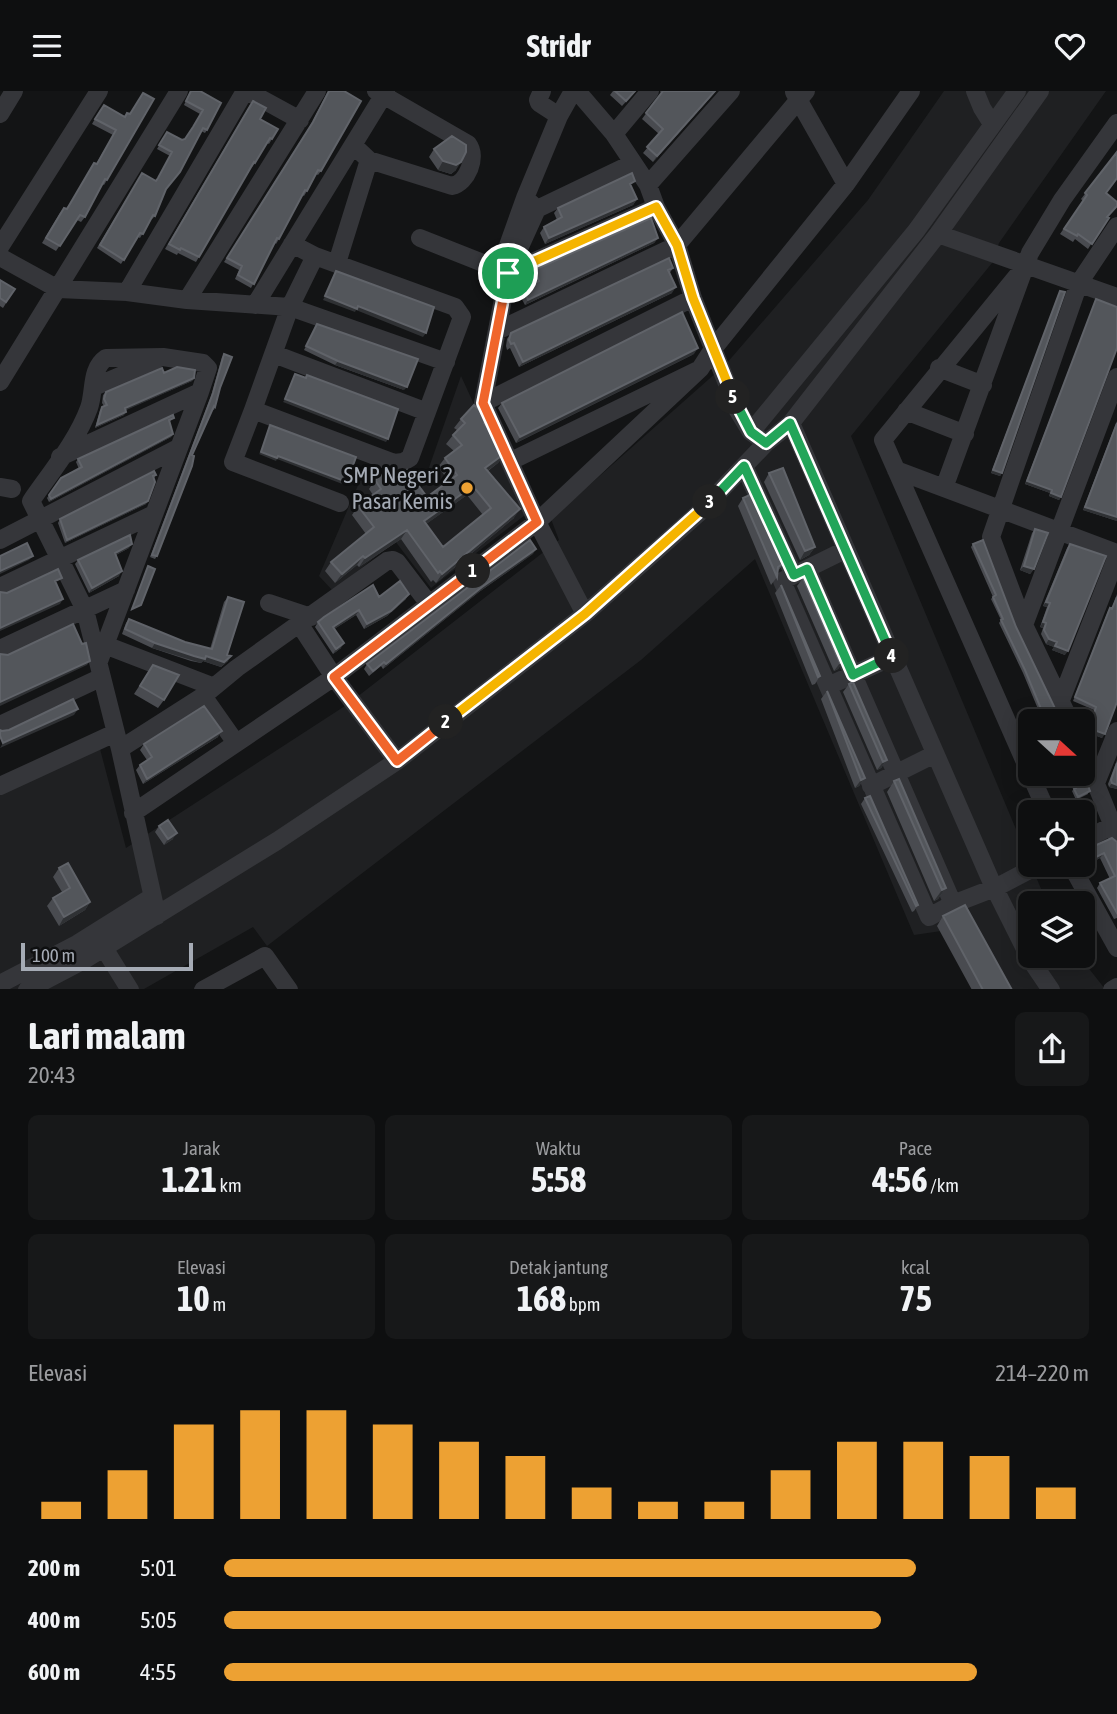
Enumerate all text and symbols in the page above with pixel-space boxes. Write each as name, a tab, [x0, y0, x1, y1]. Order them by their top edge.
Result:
icon: menu	[28, 27, 66, 65]
text: Stridr	[526, 27, 591, 64]
icon: heart	[1051, 27, 1089, 65]
pin	[478, 243, 538, 303]
icon: arrive	[489, 254, 527, 292]
pin: 5	[716, 379, 750, 415]
text: 5	[728, 385, 737, 407]
place label: SMP Negeri 2 Pasar Kemis	[344, 462, 453, 514]
marker: SMP Negeri 2 Pasar Kemis	[459, 480, 475, 496]
pin: 3	[692, 485, 728, 519]
text: 3	[705, 490, 714, 512]
pin: 1	[456, 553, 490, 589]
text: 1	[468, 559, 477, 581]
pin: 4	[874, 639, 910, 673]
text: 4	[887, 644, 896, 666]
pin: 2	[428, 705, 464, 739]
north arrow	[1018, 709, 1096, 786]
map controls	[1018, 709, 1095, 968]
text: 2	[441, 710, 450, 732]
button: locate	[1018, 800, 1095, 877]
button: layers	[1018, 891, 1095, 968]
scale bar	[21, 941, 192, 972]
text: 100 m	[32, 944, 75, 966]
button: share	[1015, 1012, 1089, 1086]
text: Lari malam	[28, 1014, 186, 1057]
text: 20:43	[28, 1062, 76, 1088]
text: Jarak	[183, 1137, 220, 1159]
text: Waktu	[536, 1137, 581, 1159]
text: Pace	[899, 1137, 932, 1159]
text: 1.21	[161, 1159, 217, 1199]
text: 5:58	[531, 1159, 586, 1199]
text: 4:56	[872, 1159, 928, 1199]
text: km	[217, 1174, 242, 1196]
text: /km	[928, 1174, 959, 1196]
text: Elevasi	[177, 1256, 226, 1278]
text: Detak jantung	[509, 1256, 608, 1278]
text: kcal	[901, 1256, 930, 1278]
text: 10	[177, 1278, 210, 1318]
text: 168	[517, 1278, 566, 1318]
text: 75	[899, 1278, 932, 1318]
text: m	[210, 1293, 226, 1315]
text: bpm	[566, 1293, 600, 1315]
text: Elevasi	[28, 1360, 87, 1386]
text: 214–220 m	[995, 1360, 1089, 1386]
text: 200 m	[28, 1555, 80, 1581]
text: 5:01	[140, 1555, 177, 1581]
text: 400 m	[28, 1607, 80, 1633]
text: 5:05	[140, 1607, 177, 1633]
text: 600 m	[28, 1659, 80, 1685]
text: 4:55	[140, 1659, 177, 1685]

